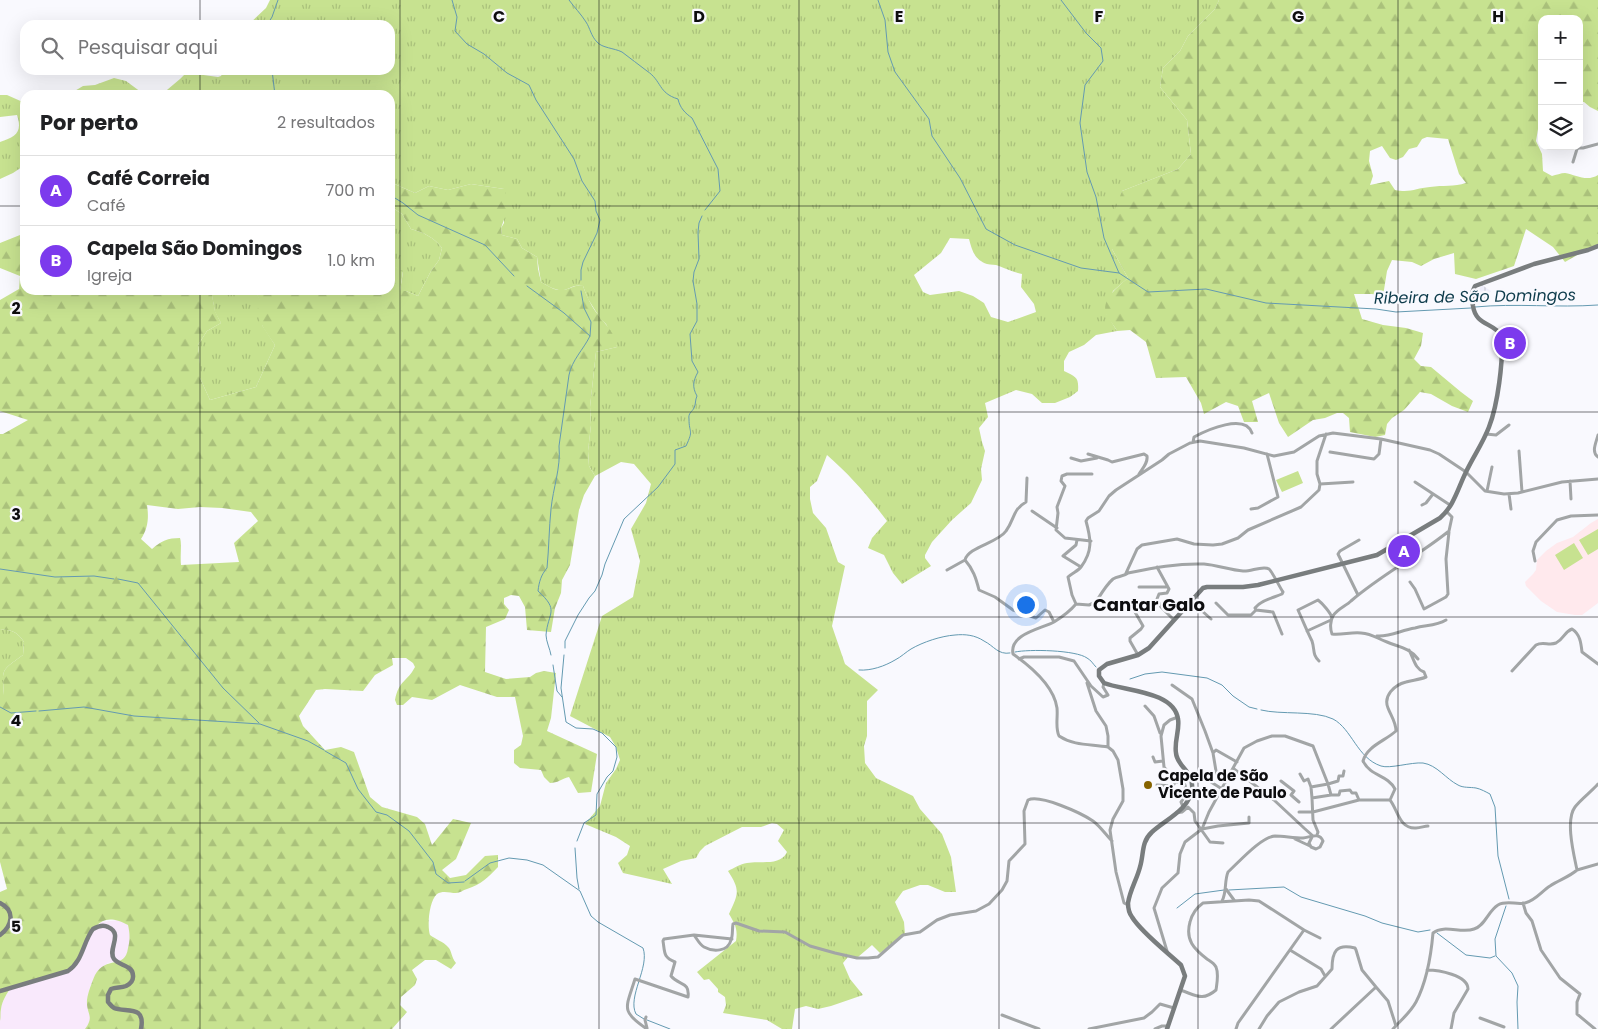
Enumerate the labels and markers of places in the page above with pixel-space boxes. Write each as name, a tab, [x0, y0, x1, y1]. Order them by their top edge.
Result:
pin: B	[1494, 324, 1526, 362]
pin: A	[1388, 532, 1420, 570]
place label: Capela de São Vicente de Paulo	[1158, 765, 1287, 803]
marker: Capela de São Vicente de Paulo	[1142, 779, 1154, 791]

